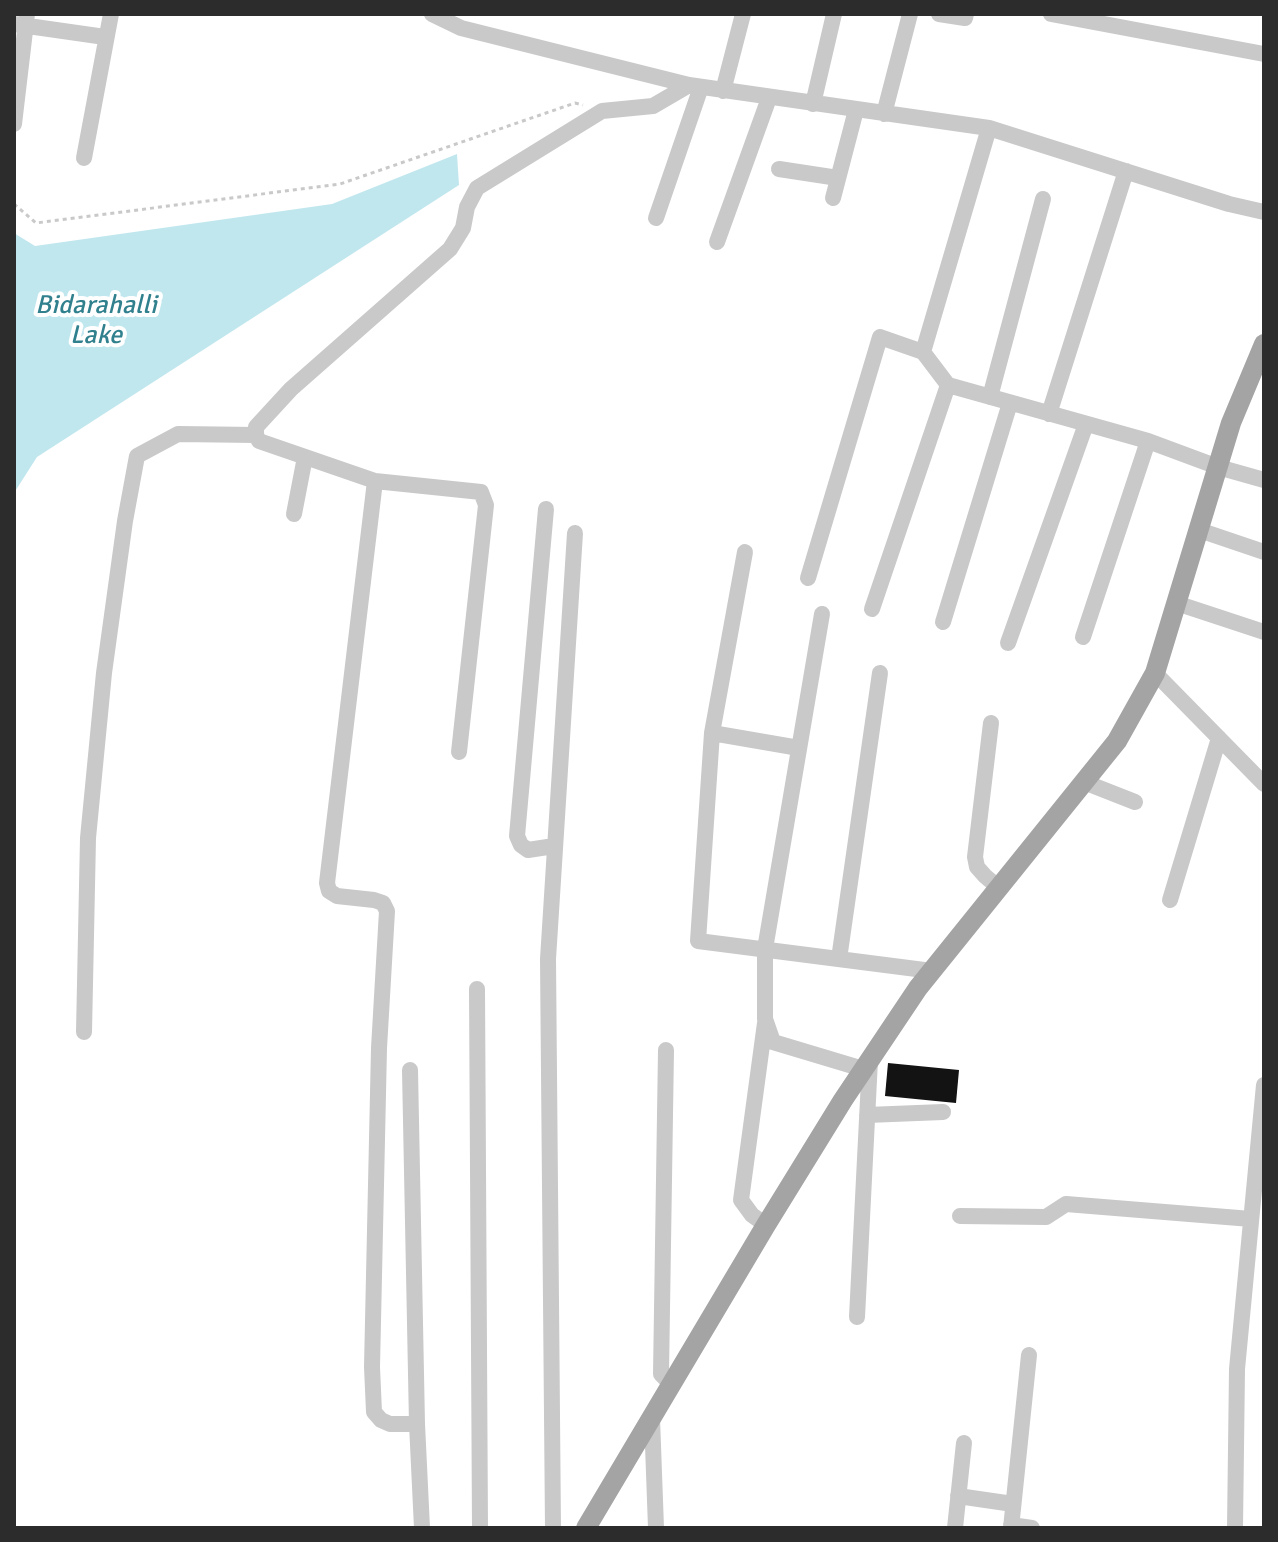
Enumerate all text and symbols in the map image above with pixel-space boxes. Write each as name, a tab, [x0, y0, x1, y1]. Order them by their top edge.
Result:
water label: Bidarahalli Lake	[35, 290, 157, 352]

